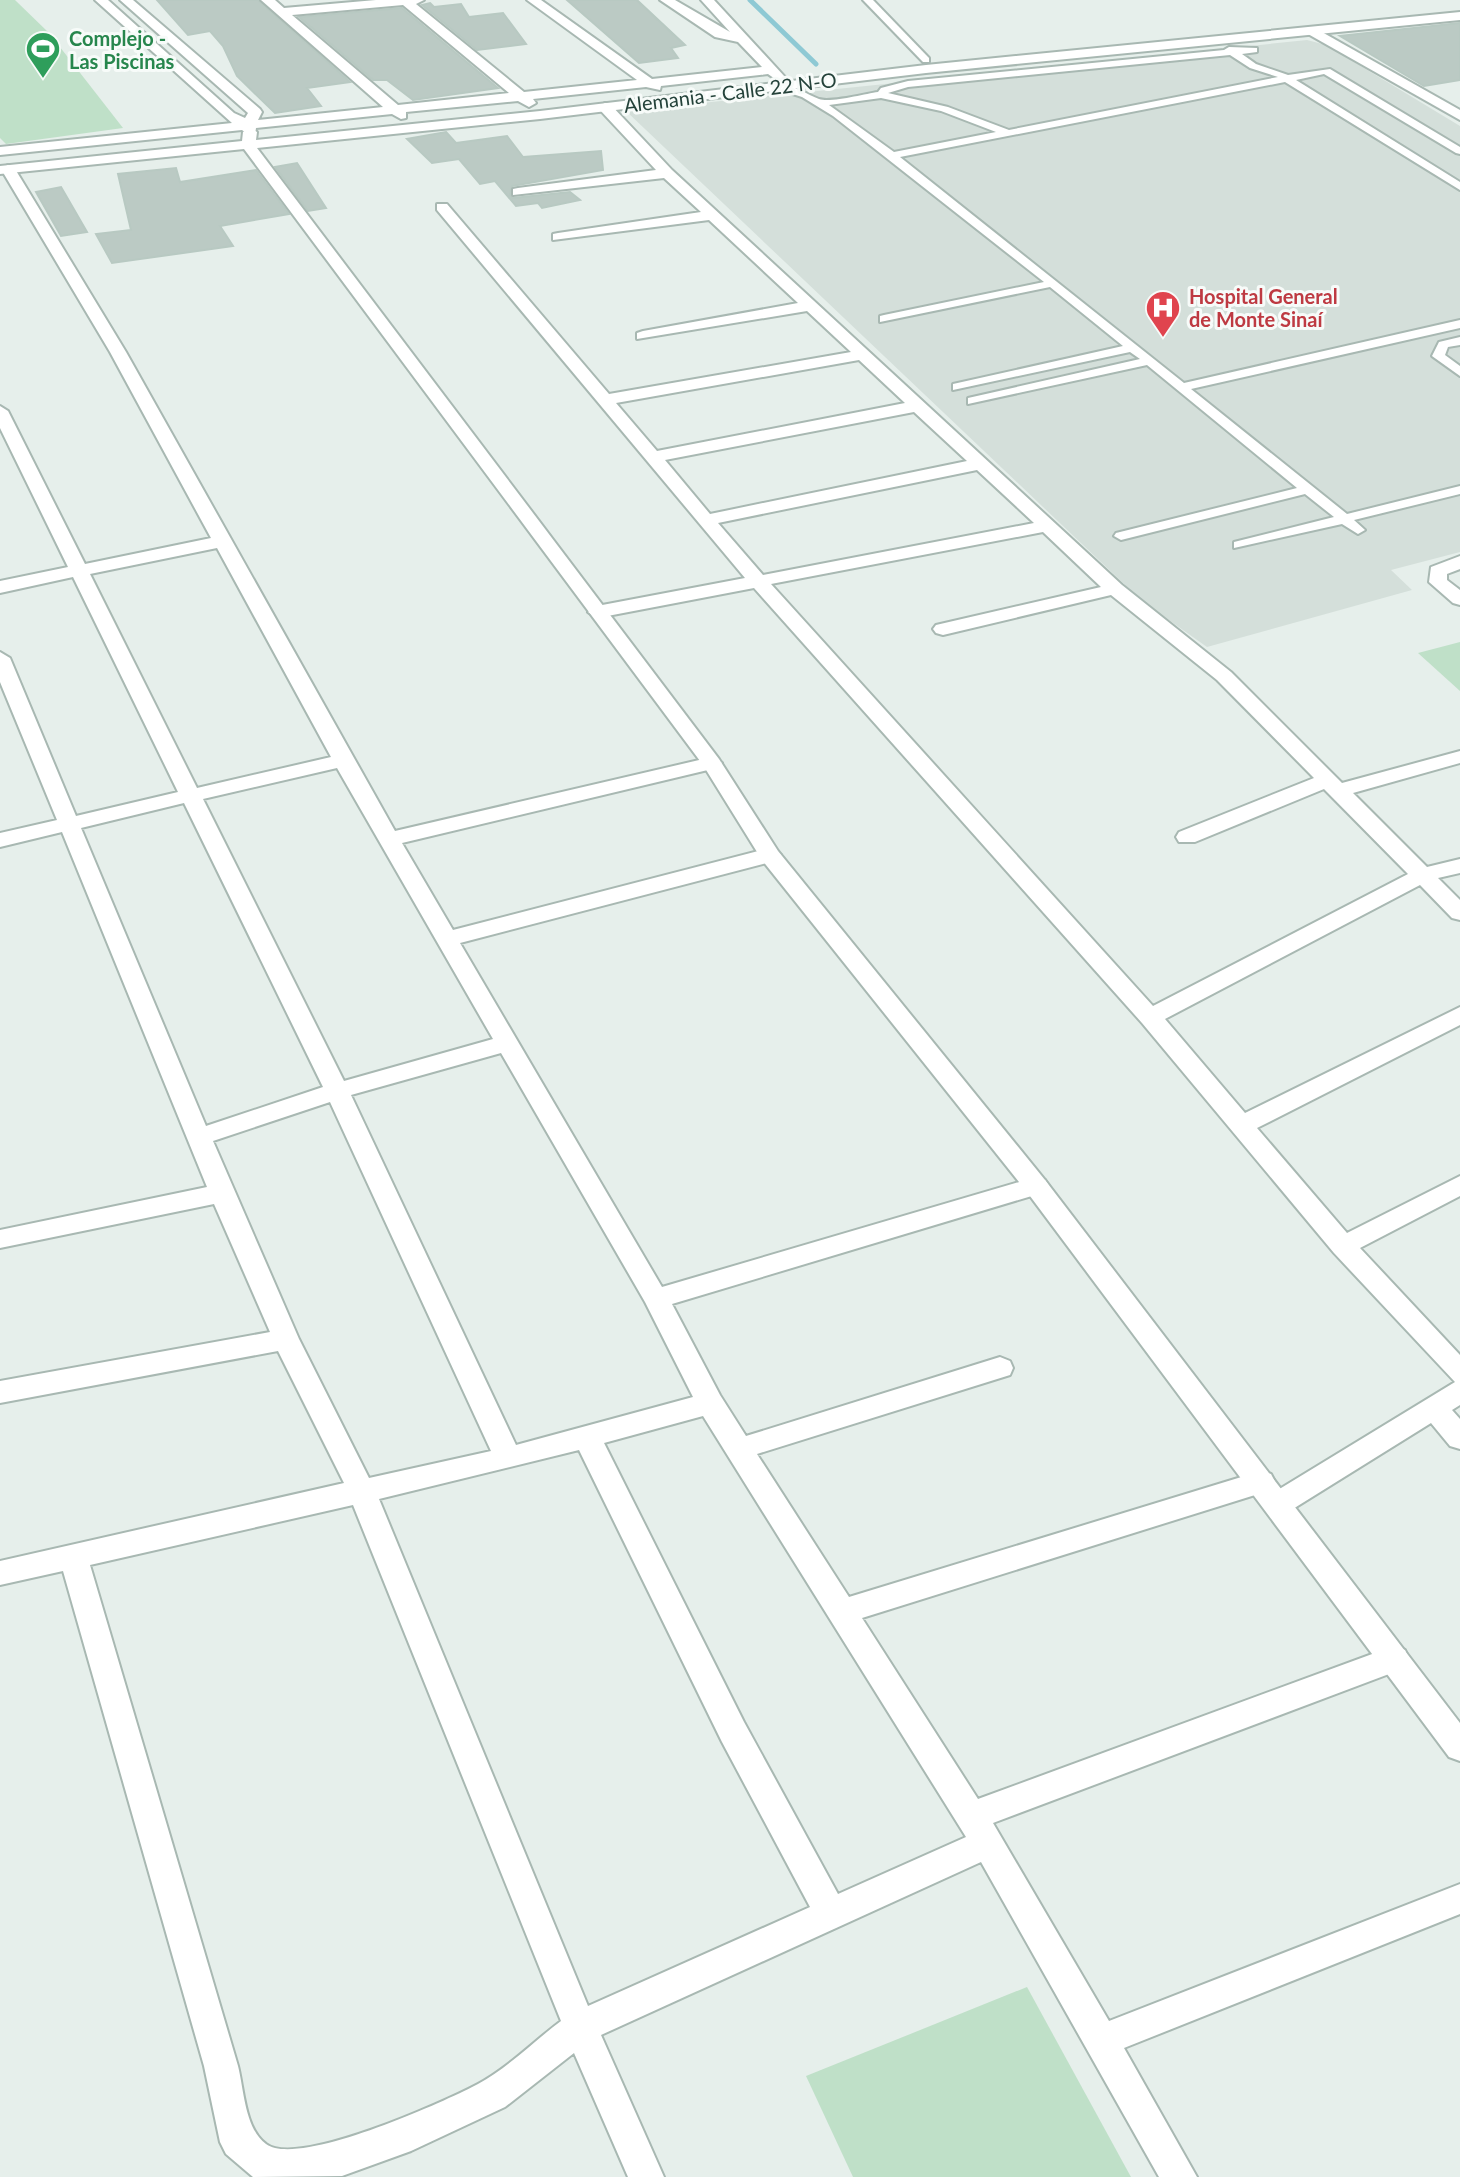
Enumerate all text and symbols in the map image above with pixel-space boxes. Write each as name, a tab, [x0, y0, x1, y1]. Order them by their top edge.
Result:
place label: Complejo - Las Piscinas	[69, 26, 175, 73]
sports icon: Complejo - Las Piscinas	[24, 30, 62, 80]
street label: Alemania - Calle 22 N-O	[622, 67, 838, 117]
place label: Hospital General de Monte Sinaí	[1189, 284, 1338, 331]
hospital icon: Hospital General de Monte Sinaí	[1144, 289, 1182, 339]

